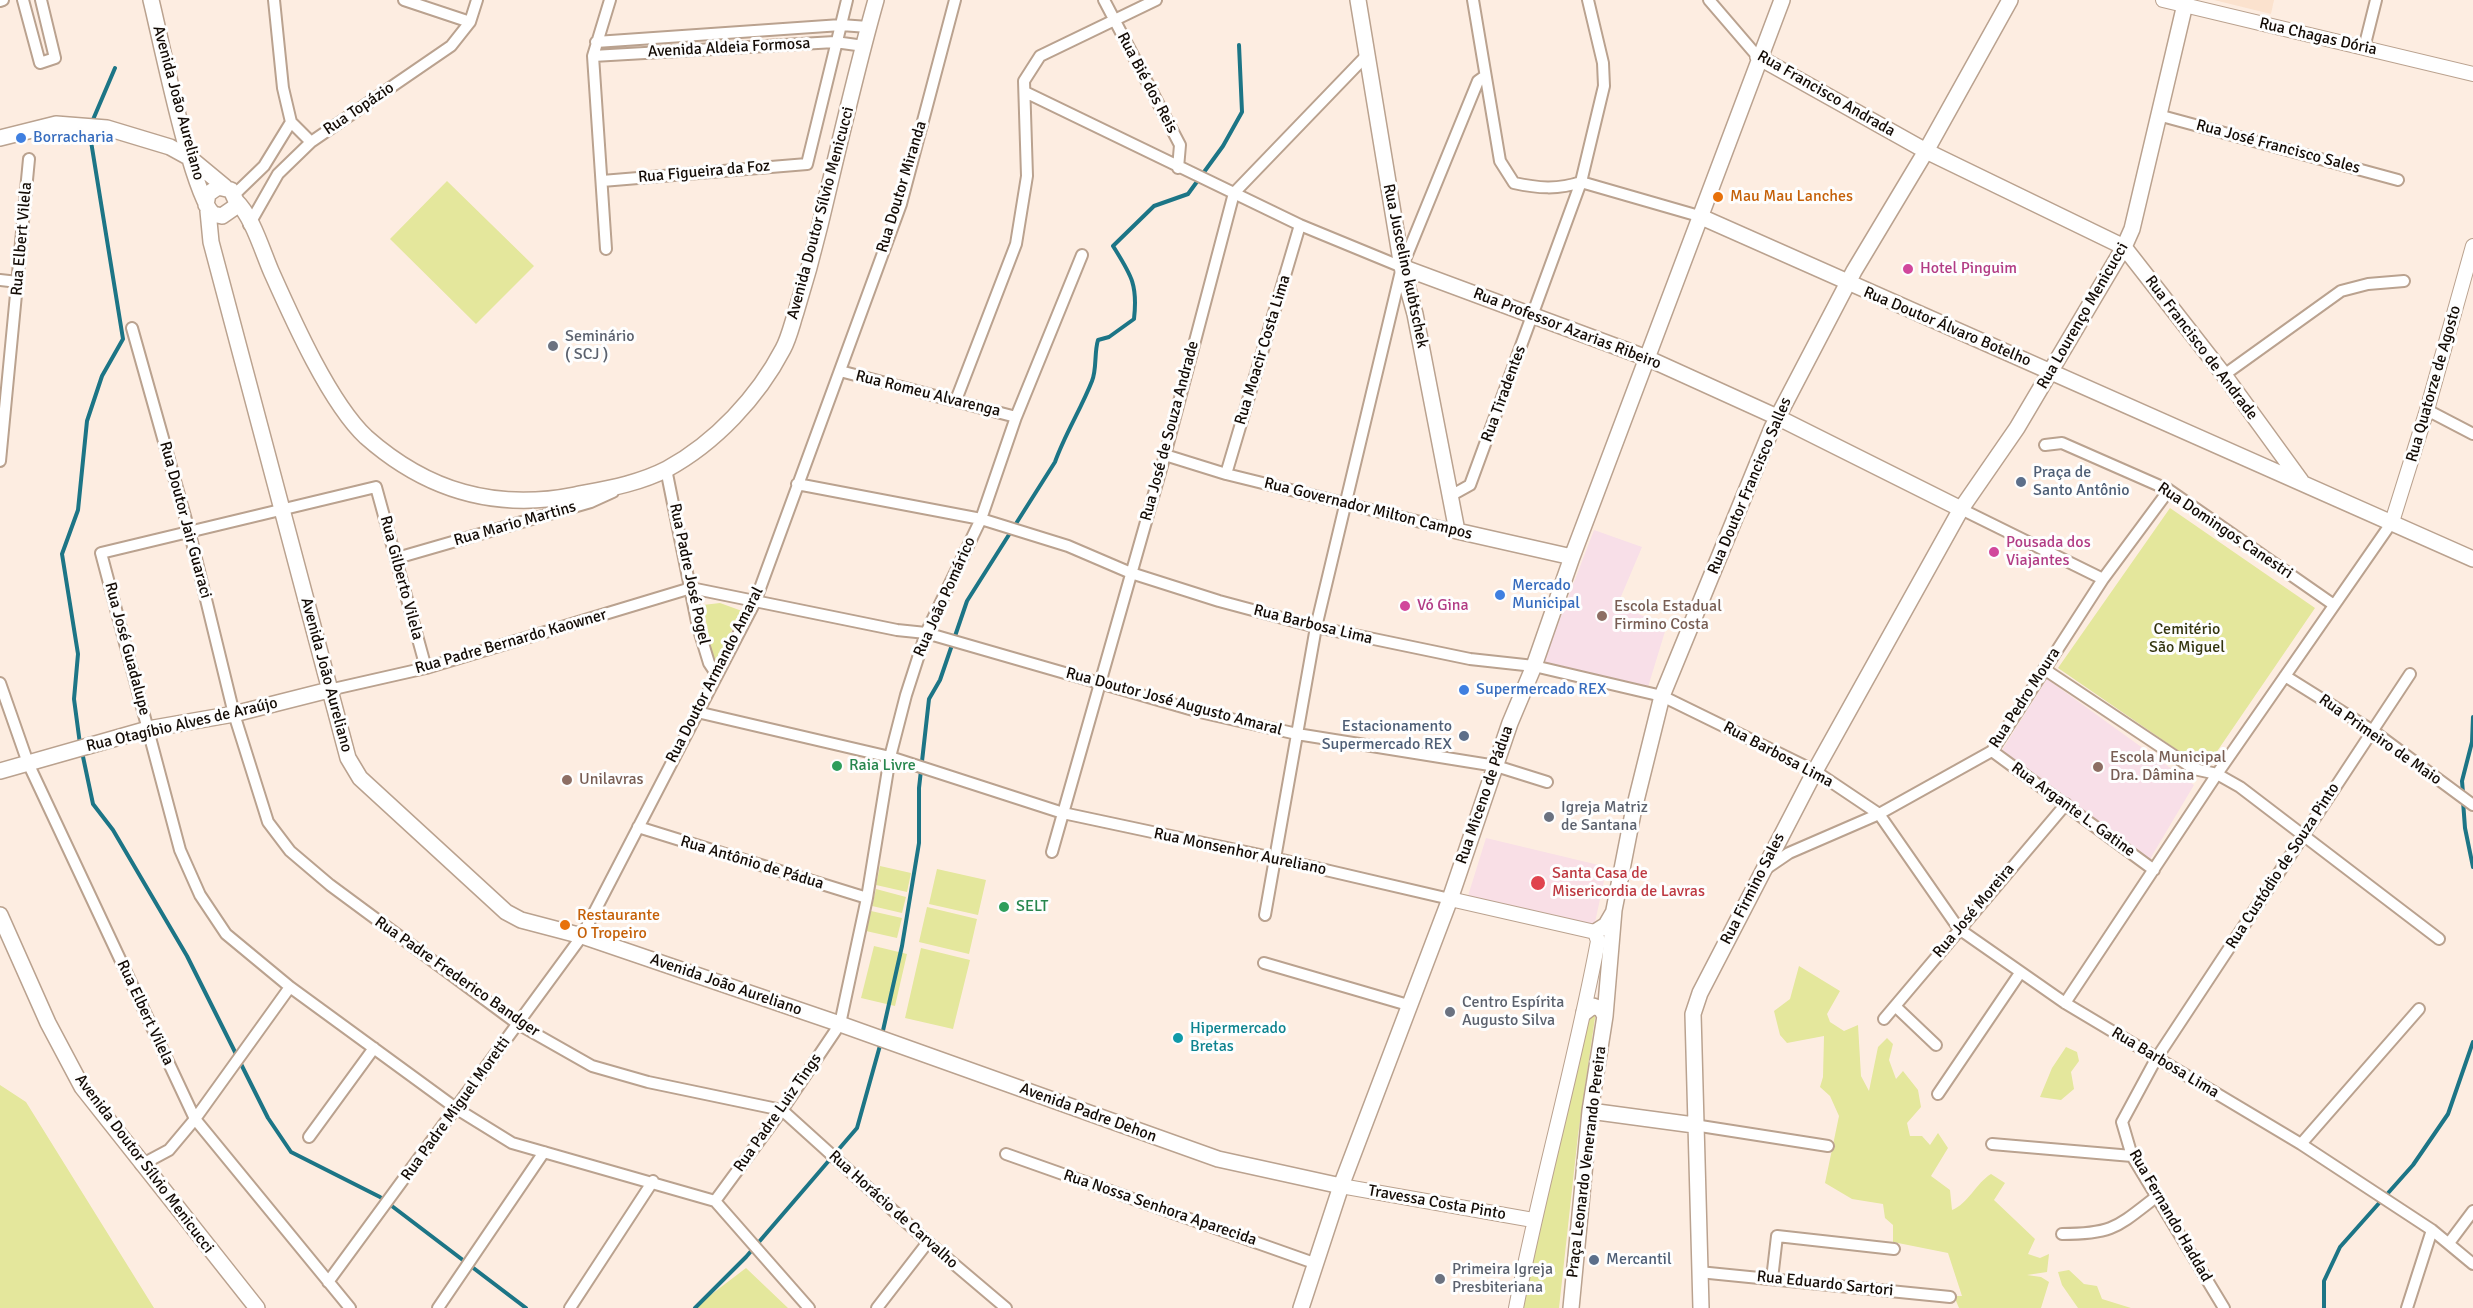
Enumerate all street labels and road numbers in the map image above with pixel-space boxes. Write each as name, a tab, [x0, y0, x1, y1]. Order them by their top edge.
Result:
street label: Rua Chagas Dória	[2257, 14, 2379, 60]
street label: Avenida João Aureliano	[148, 24, 208, 182]
street label: Rua Bié dos Reis	[1112, 29, 1182, 137]
street label: Avenida Aldeia Formosa	[647, 34, 811, 62]
street label: Rua Francisco Andrada	[1754, 47, 1898, 141]
street label: Rua Topázio	[320, 78, 398, 140]
street label: Avenida Doutor Sílvio Menicucci	[783, 105, 859, 321]
street label: Rua José Francisco Sales	[2194, 116, 2362, 178]
street label: Rua Doutor Miranda	[873, 119, 931, 255]
street label: Rua Figueira da Foz	[637, 157, 771, 187]
street label: Rua Elbert Vilela	[7, 181, 37, 297]
street label: Rua Juscelino kubtschek	[1378, 182, 1432, 350]
street label: Rua Lourenço Menicucci	[2033, 239, 2133, 393]
street label: Rua Francisco de Andrade	[2140, 272, 2262, 424]
street label: Rua Moacir Costa Lima	[1231, 273, 1295, 427]
street label: Rua Doutor Álvaro Botelho	[1860, 283, 2034, 371]
street label: Rua Professor Azarias Ribeiro	[1470, 284, 1664, 374]
street label: Rua Quatorze de Agosto	[2402, 303, 2466, 465]
street label: Rua José de Souza Andrade	[1137, 339, 1203, 523]
street label: Rua Tiradentes	[1478, 343, 1530, 445]
street label: Rua Romeu Alvarenga	[853, 367, 1003, 421]
street label: Rua Doutor Francisco Salles	[1704, 395, 1796, 577]
street label: Rua Doutor Jair Guaraci	[155, 439, 215, 601]
street label: Rua Governador Milton Campos	[1262, 474, 1474, 544]
street label: Rua Domingos Canestri	[2154, 479, 2296, 583]
street label: Rua Mario Martins	[452, 497, 578, 551]
street label: Rua Padre José Pogel	[665, 502, 713, 646]
street label: Rua Gilberto Vilela	[375, 514, 427, 642]
street label: Rua João Pomárico	[910, 534, 980, 660]
street label: Rua José Guadalupe	[100, 580, 154, 718]
street label: Rua Doutor Armando Amaral	[662, 584, 768, 766]
street label: Avenida João Aureliano	[296, 596, 356, 754]
street label: Rua Barbosa Lima	[1252, 601, 1374, 649]
street label: Rua Padre Bernardo Kaowner	[413, 605, 609, 679]
street label: Rua Pedro Moura	[1985, 644, 2065, 752]
street label: Rua Doutor José Augusto Amaral	[1064, 664, 1284, 740]
street label: Rua Primeiro de Maio	[2315, 690, 2445, 790]
street label: Rua Otagíbio Alves de Araújo	[84, 694, 280, 756]
street label: Rua Barbosa Lima	[1720, 718, 1836, 792]
street label: Rua Miceno de Pádua	[1452, 723, 1518, 867]
street label: Rua Argante L. Gatine	[2007, 759, 2139, 861]
street label: Rua Custódio de Souza Pinto	[2222, 779, 2344, 953]
street label: Rua Monsenhor Aureliano	[1152, 824, 1328, 880]
street label: Rua Firmino Sales	[1717, 830, 1789, 948]
street label: Rua Antônio de Pádua	[678, 832, 826, 894]
street label: Rua José Moreira	[1929, 860, 2019, 962]
street label: Rua Padre Frederico Bandger	[371, 913, 543, 1041]
street label: Avenida João Aureliano	[648, 950, 804, 1020]
street label: Rua Elbert Vilela	[112, 957, 178, 1069]
street label: Rua Barbosa Lima	[2108, 1023, 2222, 1103]
street label: Rua Padre Miguel Moretti	[397, 1033, 515, 1185]
street label: Praça Leonardo Venerando Pereira	[1563, 1045, 1611, 1279]
street label: Rua Padre Luiz Tings	[730, 1050, 826, 1176]
street label: Avenida Doutor Sílvio Menicucci	[70, 1071, 218, 1257]
street label: Avenida Padre Dehon	[1017, 1079, 1159, 1147]
street label: Rua Fernando Haddad	[2124, 1146, 2216, 1286]
street label: Rua Horácio de Carvalho	[824, 1147, 962, 1273]
street label: Rua Nossa Senhora Aparecida	[1061, 1166, 1259, 1250]
street label: Travessa Costa Pinto	[1367, 1181, 1507, 1225]
street label: Rua Eduardo Sartori	[1756, 1267, 1894, 1301]

